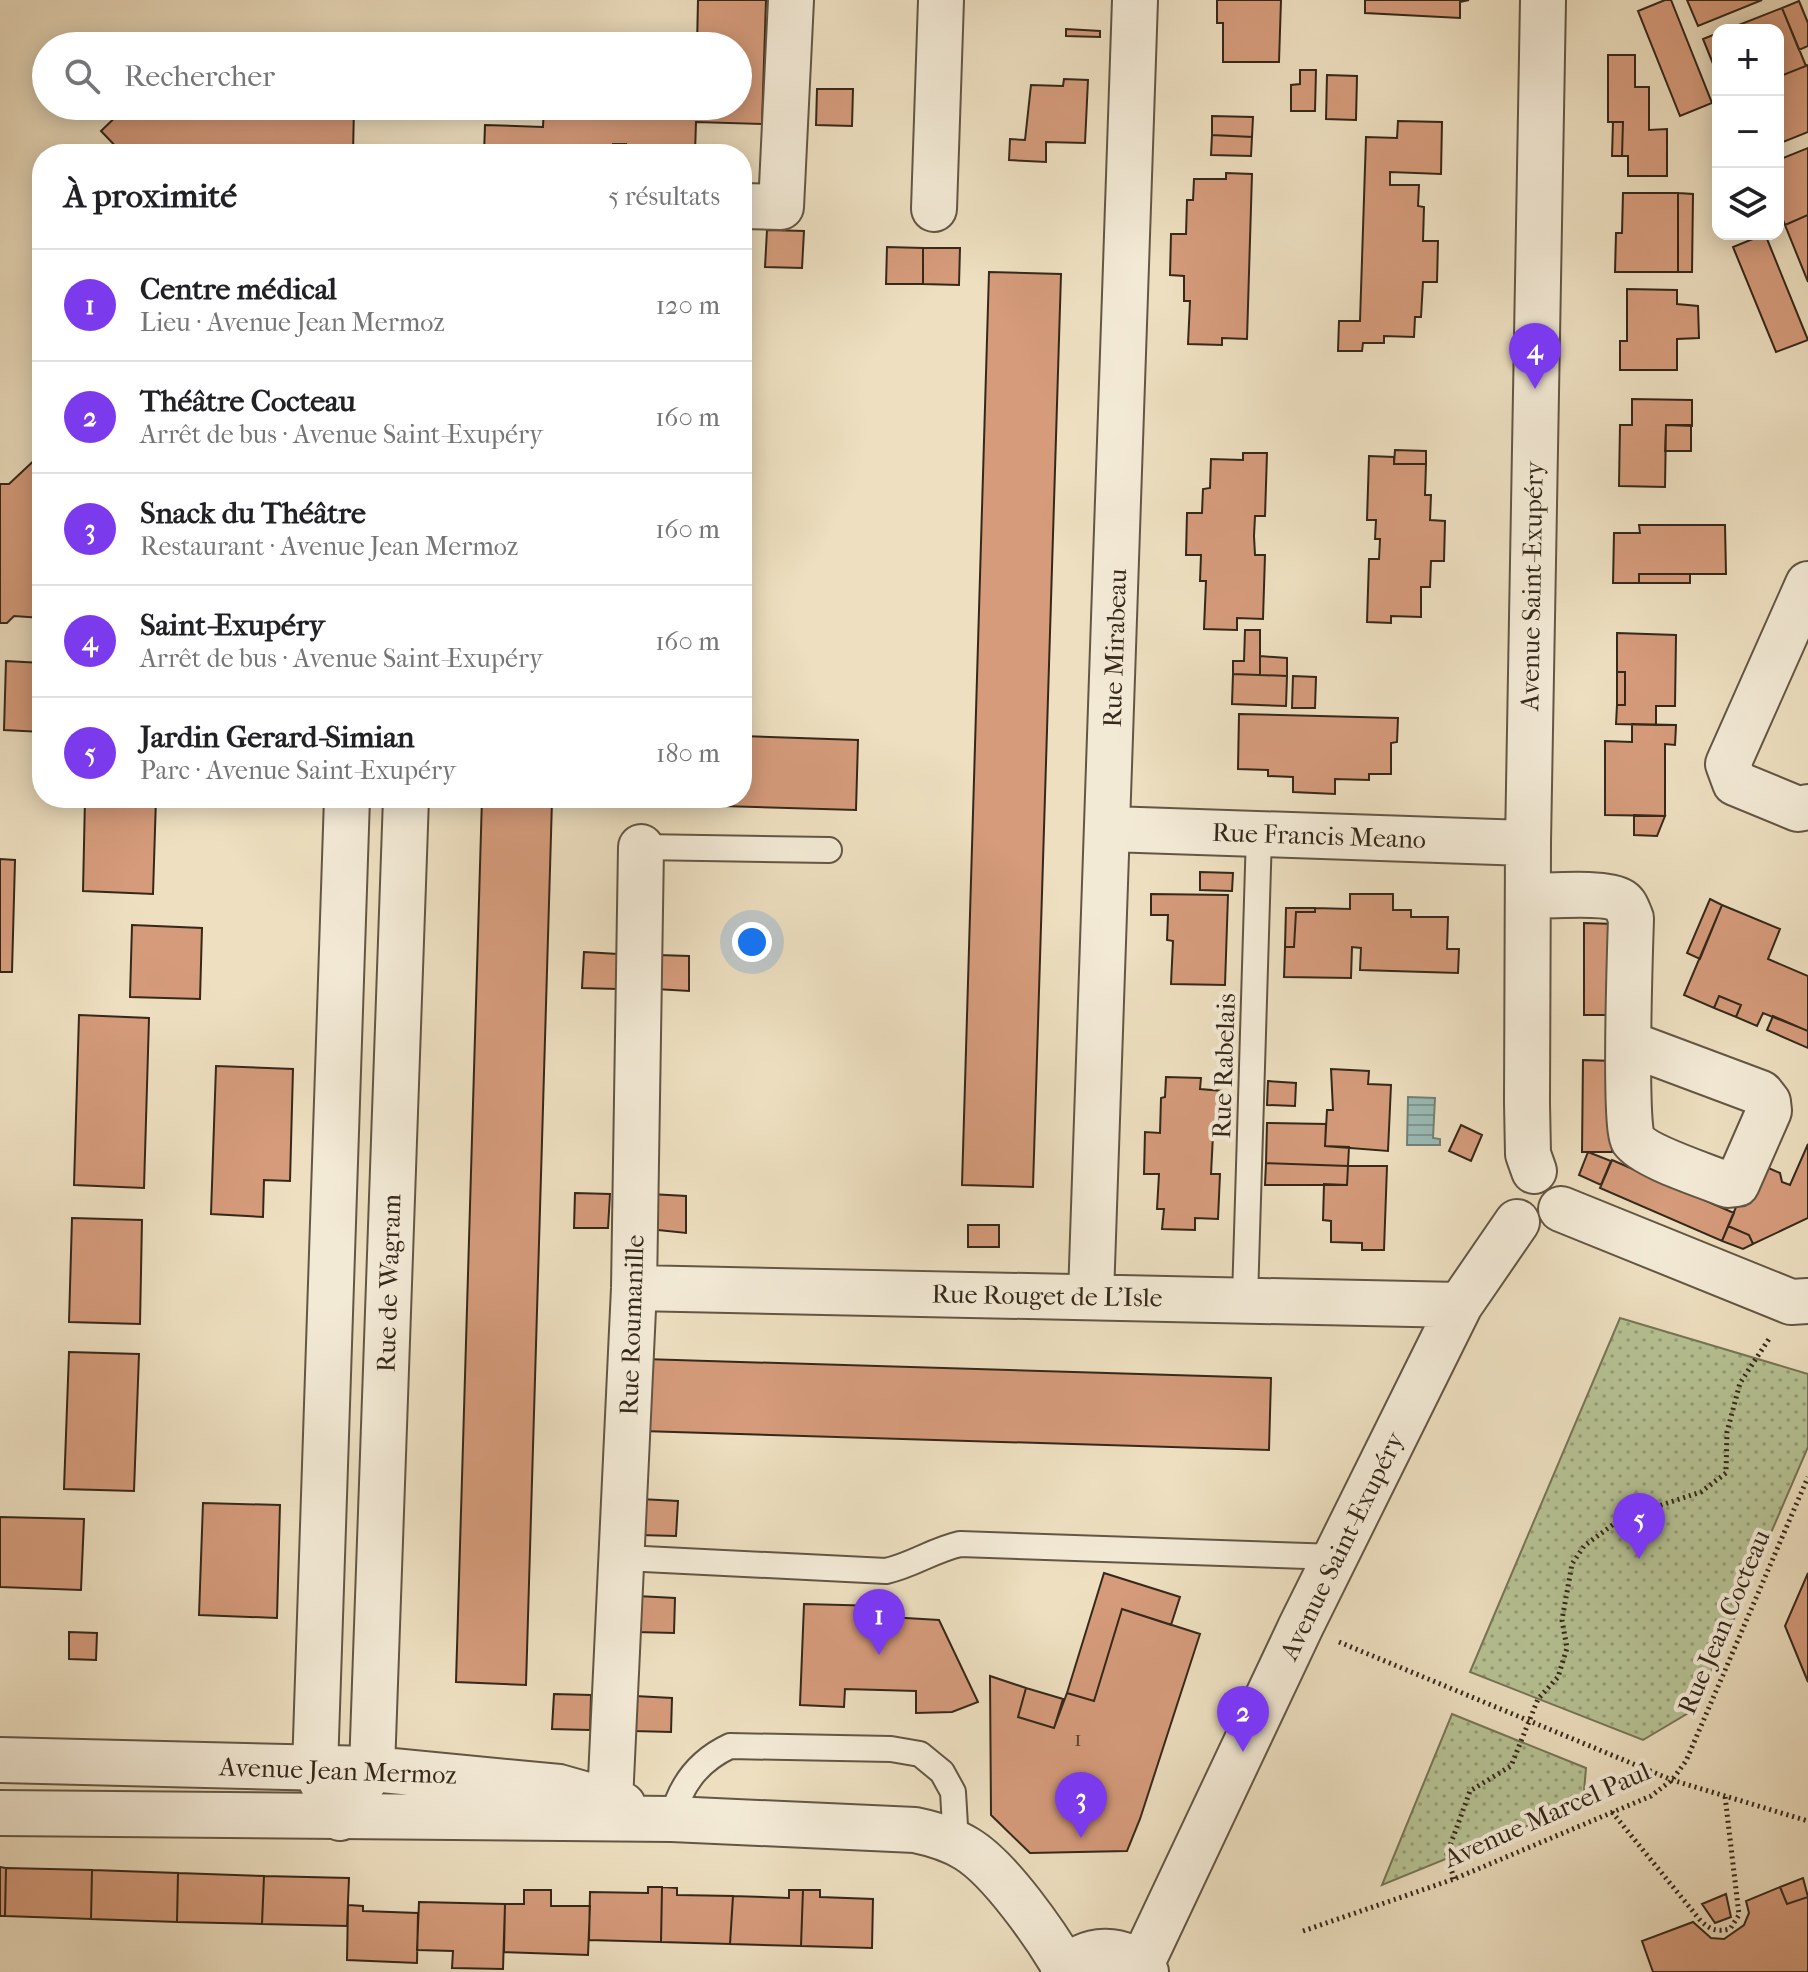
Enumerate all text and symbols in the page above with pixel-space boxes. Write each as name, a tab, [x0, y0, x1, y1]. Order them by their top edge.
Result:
map controls	[1712, 24, 1784, 240]
button: +	[1712, 24, 1784, 96]
search box	[32, 32, 752, 120]
icon: search	[60, 54, 104, 98]
text: Rechercher	[124, 59, 275, 94]
button: −	[1712, 96, 1784, 168]
button: layers	[1712, 168, 1784, 240]
text: À proximité	[64, 176, 237, 216]
text: 5 résultats	[608, 181, 720, 212]
text: Centre médical	[140, 272, 337, 307]
text: 1	[85, 290, 95, 321]
text: 120 m	[656, 290, 720, 321]
text: Lieu · Avenue Jean Mermoz	[140, 307, 445, 338]
pin: 4	[1509, 323, 1561, 389]
text: Théâtre Cocteau	[140, 384, 356, 419]
text: 2	[83, 402, 97, 433]
text: 160 m	[655, 402, 720, 433]
text: Arrêt de bus · Avenue Saint-Exupéry	[140, 419, 543, 450]
street label: Avenue Saint-Exupéry	[1514, 460, 1550, 712]
text: Snack du Théâtre	[140, 496, 366, 531]
text: 3	[85, 514, 95, 545]
text: 160 m	[655, 514, 720, 545]
text: Restaurant · Avenue Jean Mermoz	[140, 531, 518, 562]
street label: Rue Mirabeau	[1097, 568, 1133, 728]
text: Saint-Exupéry	[140, 608, 325, 643]
text: 4	[82, 626, 98, 657]
text: 160 m	[655, 626, 720, 657]
text: Arrêt de bus · Avenue Saint-Exupéry	[140, 643, 543, 674]
text: Jardin Gerard-Simian	[140, 720, 415, 755]
text: 5	[84, 738, 96, 769]
text: 180 m	[656, 738, 720, 769]
text: Parc · Avenue Saint-Exupéry	[140, 755, 456, 786]
street label: Rue Francis Meano	[1211, 817, 1427, 855]
your location	[732, 922, 772, 962]
street label: Rue Rabelais	[1206, 993, 1242, 1139]
street label: Rue de Wagram	[370, 1193, 408, 1373]
street label: Rue Roumanille	[613, 1234, 651, 1416]
street label: Rue Rouget de L'Isle	[931, 1278, 1163, 1314]
street label: Avenue Saint-Exupéry	[1273, 1426, 1411, 1666]
pin: 5	[1613, 1493, 1665, 1559]
street label: Rue Jean Cocteau	[1671, 1525, 1777, 1719]
pin: 1	[853, 1589, 905, 1655]
pin: 2	[1217, 1686, 1269, 1752]
house number: 1	[1074, 1726, 1082, 1752]
street label: Avenue Jean Mermoz	[218, 1751, 457, 1791]
street label: Avenue Marcel Paul	[1438, 1756, 1655, 1875]
pin: 3	[1055, 1772, 1107, 1838]

